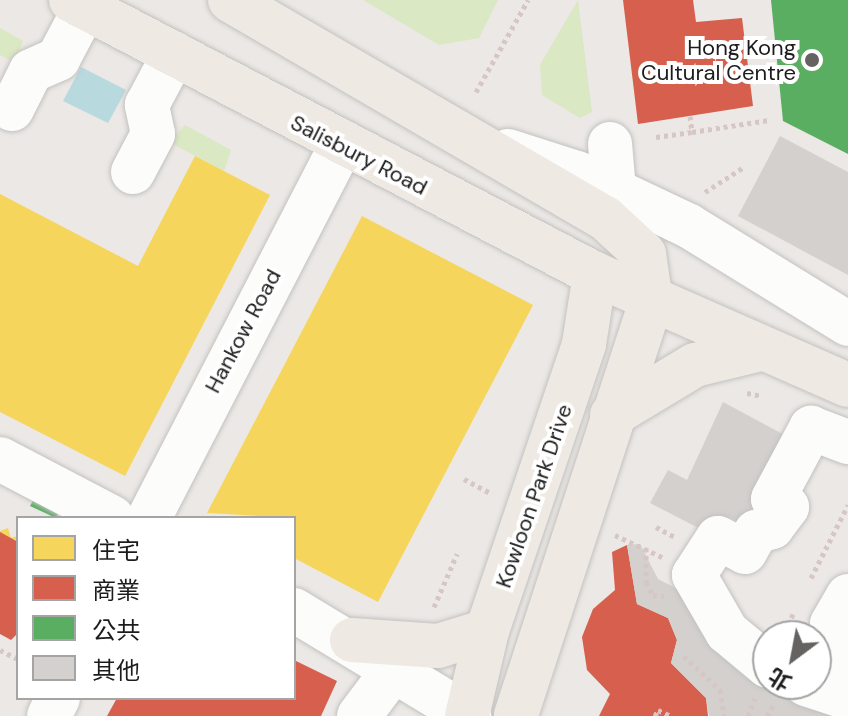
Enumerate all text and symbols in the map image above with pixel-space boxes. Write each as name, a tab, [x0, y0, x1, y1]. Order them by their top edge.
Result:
place label: Hong Kong Cultural Centre	[641, 34, 796, 86]
marker: Hong Kong Cultural Centre	[803, 51, 821, 69]
street label: Salisbury Road	[286, 109, 432, 201]
street label: Hankow Road	[199, 265, 287, 397]
street label: Kowloon Park Drive	[490, 401, 578, 591]
legend	[16, 516, 296, 700]
text: 住宅	[92, 535, 140, 566]
text: 商業	[92, 575, 140, 606]
text: 公共	[92, 615, 140, 646]
north arrow	[752, 620, 832, 700]
text: 其他	[92, 655, 140, 686]
text: 北	[763, 661, 797, 697]

